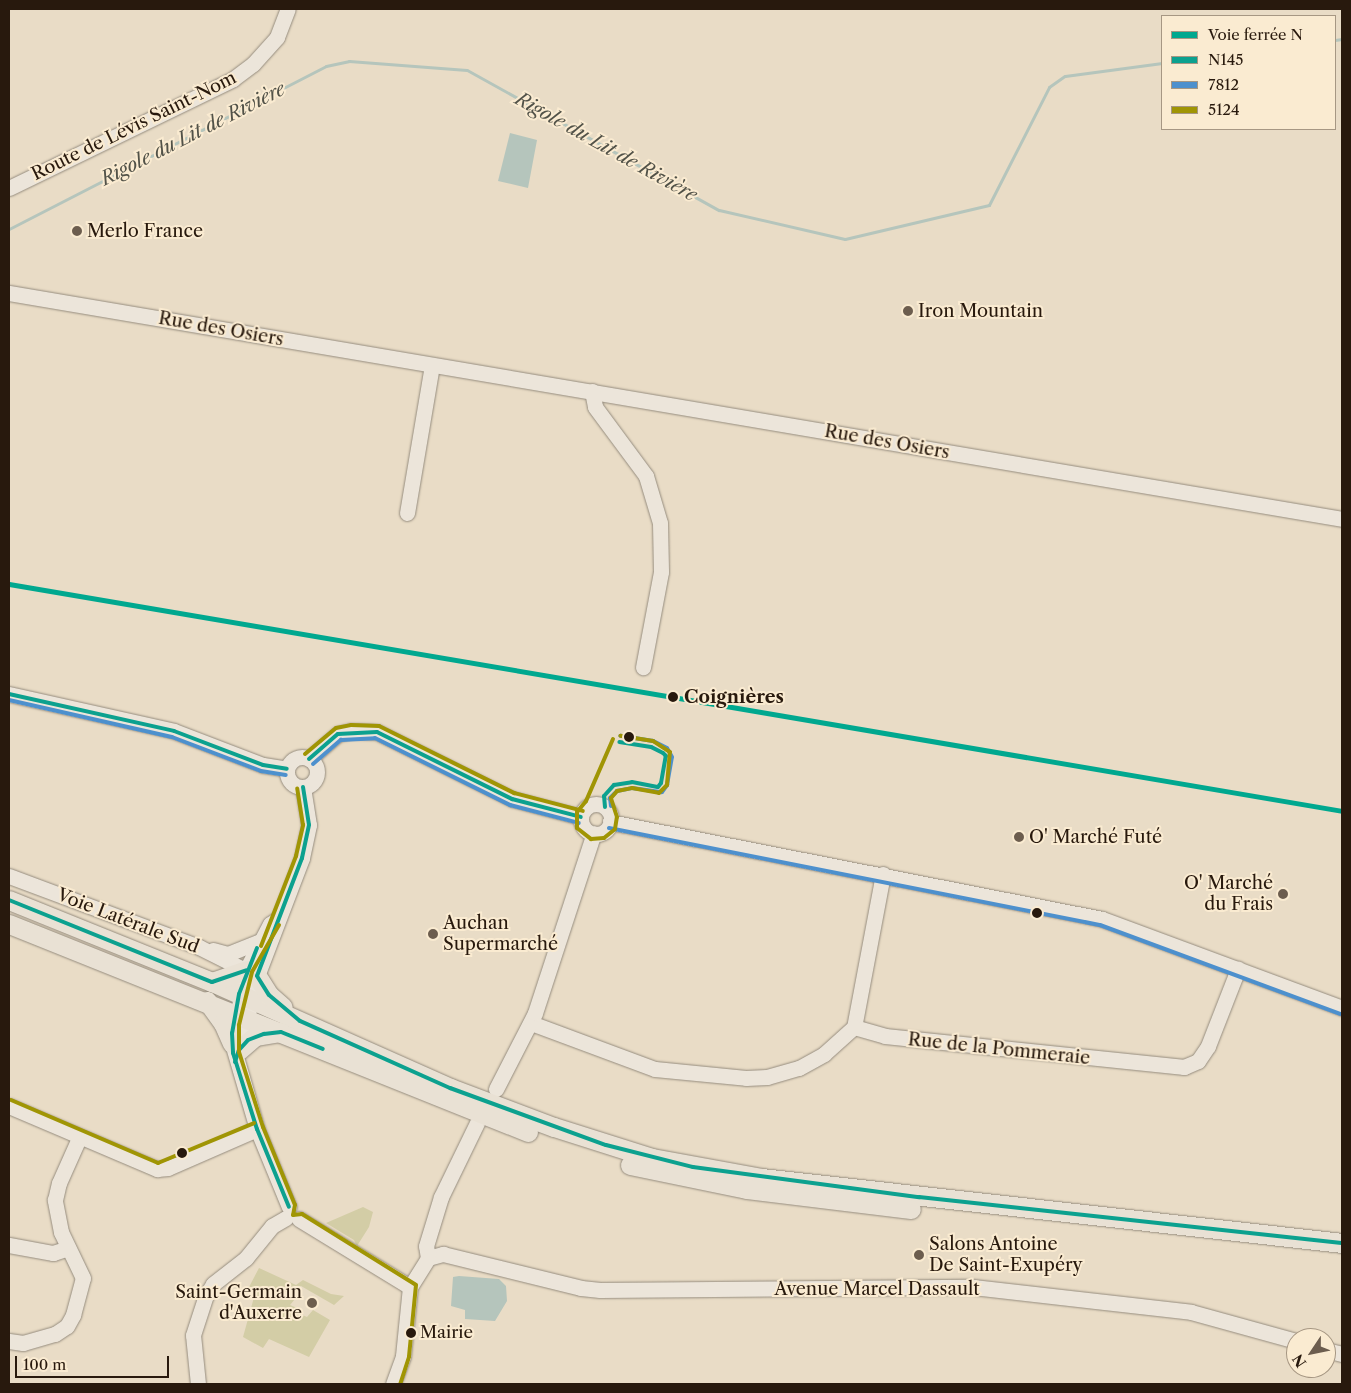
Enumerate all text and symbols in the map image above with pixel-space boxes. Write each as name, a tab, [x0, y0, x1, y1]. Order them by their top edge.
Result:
legend	[1161, 15, 1336, 130]
text: Voie ferrée N	[1208, 25, 1303, 44]
text: N145	[1208, 50, 1244, 69]
street label: Route de Lévis Saint-Nom	[28, 67, 240, 185]
text: 7812	[1208, 75, 1239, 94]
water label: Rigole du Lit de Rivière	[97, 77, 289, 191]
water label: Rigole du Lit de Rivière	[511, 87, 701, 207]
text: 5124	[1208, 100, 1240, 119]
place label: Merlo France	[87, 220, 203, 242]
marker: Merlo France	[71, 225, 83, 237]
place label: Iron Mountain	[918, 300, 1043, 322]
marker: Iron Mountain	[902, 305, 914, 317]
street label: Rue des Osiers	[157, 307, 285, 351]
street label: Rue des Osiers	[823, 420, 951, 464]
place label: Coignières	[684, 686, 784, 708]
marker: Coignières	[666, 690, 680, 704]
unlabelled marker	[624, 732, 634, 742]
place label: O' Marché Futé	[1029, 826, 1162, 848]
marker: O' Marché Futé	[1013, 831, 1025, 843]
place label: O' Marché du Frais	[1184, 873, 1273, 916]
street label: Voie Latérale Sud	[54, 884, 202, 958]
marker: O' Marché du Frais	[1277, 888, 1289, 900]
unlabelled marker	[1032, 908, 1042, 918]
place label: Auchan Supermarché	[443, 913, 558, 956]
marker: Auchan Supermarché	[427, 928, 439, 940]
street label: Rue de la Pommeraie	[907, 1029, 1091, 1069]
unlabelled marker	[177, 1148, 187, 1158]
place label: Salons Antoine De Saint-Exupéry	[929, 1234, 1083, 1276]
marker: Salons Antoine De Saint-Exupéry	[913, 1249, 925, 1261]
street label: Avenue Marcel Dassault	[774, 1278, 980, 1300]
place label: Saint-Germain d'Auxerre	[175, 1282, 302, 1325]
marker: Saint-Germain d'Auxerre	[306, 1297, 318, 1309]
place label: Mairie	[420, 1323, 473, 1343]
marker: Mairie	[406, 1328, 416, 1338]
north arrow	[1286, 1328, 1336, 1378]
scale bar	[18, 1346, 171, 1378]
text: N	[1289, 1351, 1310, 1371]
text: 100 m	[23, 1355, 66, 1374]

